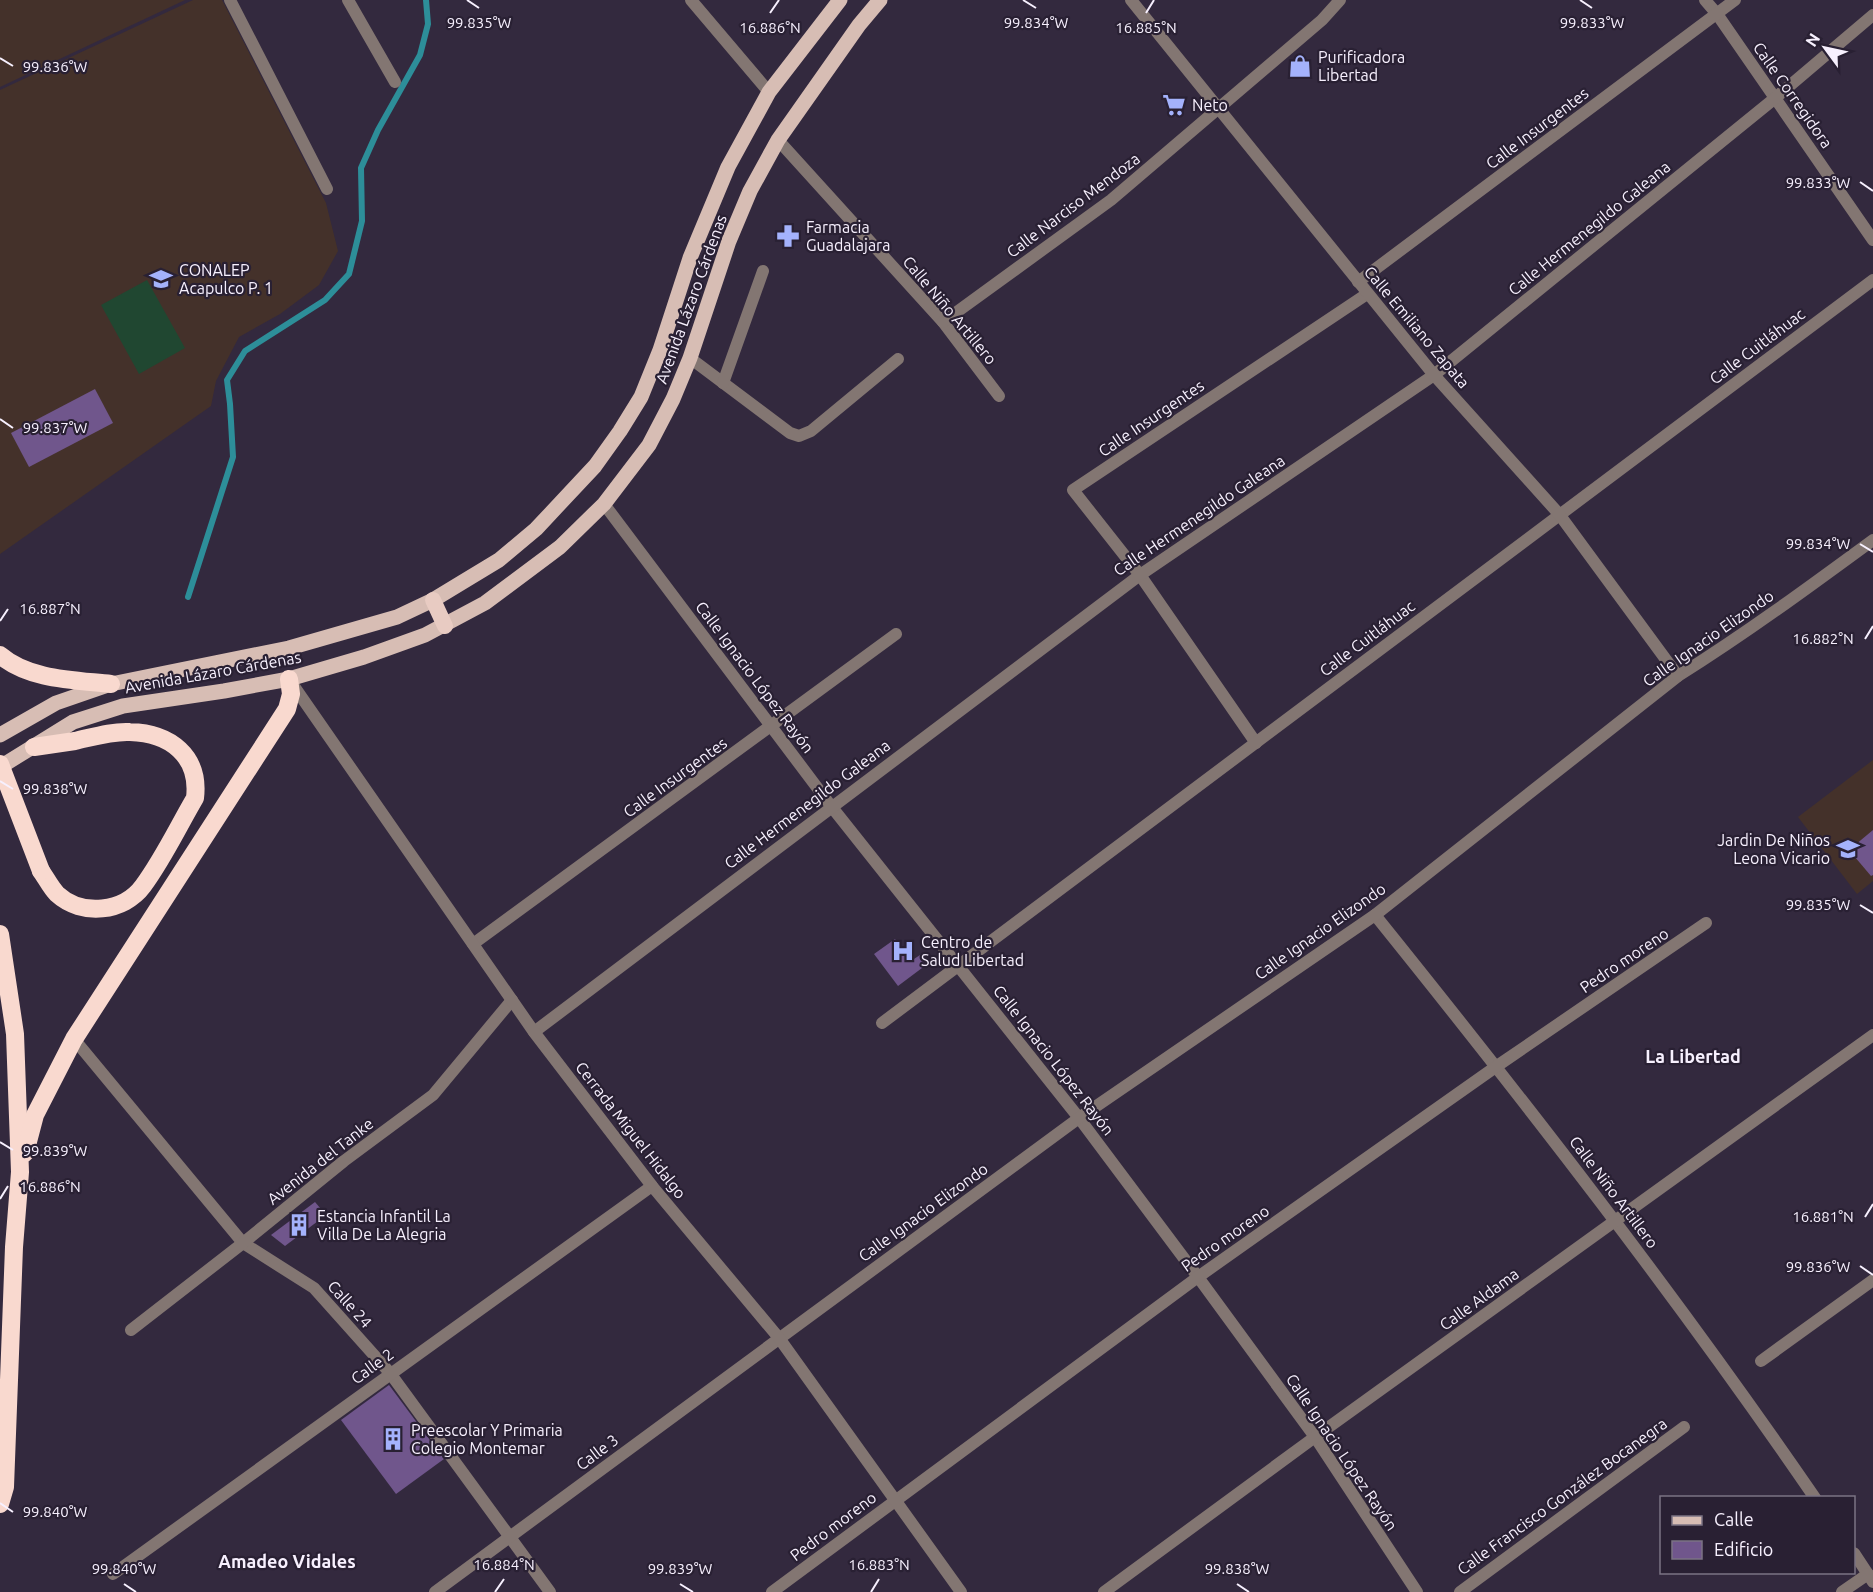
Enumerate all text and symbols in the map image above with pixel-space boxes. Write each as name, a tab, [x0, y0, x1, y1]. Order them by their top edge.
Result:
text: 99.835°W	[447, 14, 511, 31]
text: 99.834°W	[1004, 14, 1068, 31]
text: 99.833°W	[1560, 14, 1624, 31]
north arrow	[1795, 18, 1855, 78]
text: 16.886°N	[739, 19, 801, 36]
text: 16.885°N	[1115, 19, 1177, 36]
text: N	[1802, 30, 1823, 50]
street label: Calle Corregidora	[1750, 39, 1836, 151]
place label: Purificadora Libertad	[1318, 48, 1405, 84]
shop icon: Purificadora Libertad	[1287, 53, 1313, 79]
text: 99.836°W	[23, 58, 87, 75]
street label: Calle Insurgentes	[1482, 84, 1592, 172]
supermarket icon: Neto	[1161, 92, 1187, 118]
place label: Neto	[1192, 96, 1228, 114]
street label: Calle Narciso Mendoza	[1003, 149, 1143, 261]
street label: Calle Hermenegildo Galeana	[1505, 157, 1673, 299]
text: 99.833°W	[1786, 174, 1850, 191]
street label: Avenida Lázaro Cárdenas	[652, 212, 730, 386]
place label: Farmacia Guadalajara	[806, 218, 890, 254]
pharmacy icon: Farmacia Guadalajara	[775, 223, 801, 249]
street label: Calle Niño Artillero	[900, 252, 1000, 368]
place label: CONALEP Acapulco P. 1	[179, 261, 273, 297]
street label: Calle Emiliano Zapata	[1361, 262, 1473, 392]
school or university icon: CONALEP Acapulco P. 1	[148, 266, 174, 292]
street label: Calle Cuitláhuac	[1706, 304, 1808, 388]
street label: Calle Insurgentes	[1095, 376, 1207, 460]
text: 99.837°W	[23, 419, 87, 436]
street label: Calle Hermenegildo Galeana	[1110, 451, 1288, 579]
text: 99.834°W	[1786, 535, 1850, 552]
street label: Calle Ignacio Elizondo	[1639, 586, 1777, 690]
street label: Calle Cuitláhuac	[1316, 596, 1418, 680]
street label: Calle Ignacio López Rayón	[692, 598, 818, 756]
text: 16.887°N	[19, 600, 81, 617]
text: 16.882°N	[1792, 630, 1854, 647]
street label: Avenida Lázaro Cárdenas	[123, 648, 303, 696]
street label: Calle Insurgentes	[620, 733, 730, 821]
street label: Calle Hermenegildo Galeana	[721, 736, 893, 872]
text: 99.838°W	[23, 780, 87, 797]
place label: Jardin De Niños Leona Vicario	[1717, 831, 1830, 867]
school or university icon: Jardin De Niños Leona Vicario	[1835, 836, 1861, 862]
street label: Calle Ignacio Elizondo	[1251, 879, 1389, 983]
text: 99.835°W	[1786, 896, 1850, 913]
street label: Pedro moreno	[1576, 924, 1672, 996]
place label: Centro de Salud Libertad	[921, 933, 1024, 969]
hospital icon: Centro de Salud Libertad	[890, 938, 916, 964]
street label: Calle Ignacio López Rayón	[990, 982, 1118, 1138]
district label: La Libertad	[1645, 1046, 1741, 1066]
street label: Cerrada Miguel Hidalgo	[572, 1058, 690, 1202]
street label: Avenida del Tanke	[263, 1114, 377, 1208]
street label: Calle Niño Artillero	[1566, 1132, 1662, 1252]
text: 99.839°W	[23, 1142, 87, 1159]
street label: Calle Ignacio Elizondo	[855, 1159, 991, 1265]
text: 16.886°N	[19, 1178, 81, 1195]
street label: Pedro moreno	[1178, 1201, 1272, 1275]
place label: Estancia Infantil La Villa De La Alegria	[317, 1207, 451, 1243]
text: 16.881°N	[1792, 1208, 1854, 1225]
building icon: Estancia Infantil La Villa De La Alegria	[286, 1212, 312, 1238]
text: 99.836°W	[1786, 1258, 1850, 1275]
street label: Calle Aldama	[1436, 1264, 1522, 1334]
street label: Calle 24	[324, 1277, 376, 1331]
street label: Calle 2	[347, 1345, 397, 1387]
street label: Calle Ignacio López Rayón	[1283, 1370, 1401, 1534]
street label: Calle Francisco González Bocanegra	[1454, 1414, 1670, 1578]
place label: Preescolar Y Primaria Colegio Montemar	[411, 1421, 563, 1457]
building icon: Preescolar Y Primaria Colegio Montemar	[380, 1426, 406, 1452]
street label: Calle 3	[572, 1430, 622, 1474]
street label: Pedro moreno	[786, 1488, 880, 1564]
legend	[1660, 1496, 1855, 1574]
text: 99.840°W	[23, 1503, 87, 1520]
text: Calle	[1714, 1509, 1754, 1529]
text: Edificio	[1714, 1539, 1773, 1559]
district label: Amadeo Vidales	[218, 1551, 356, 1571]
text: 16.884°N	[473, 1556, 535, 1573]
text: 16.883°N	[848, 1556, 910, 1573]
text: 99.840°W	[92, 1560, 156, 1577]
text: 99.839°W	[648, 1560, 712, 1577]
text: 99.838°W	[1205, 1560, 1269, 1577]

